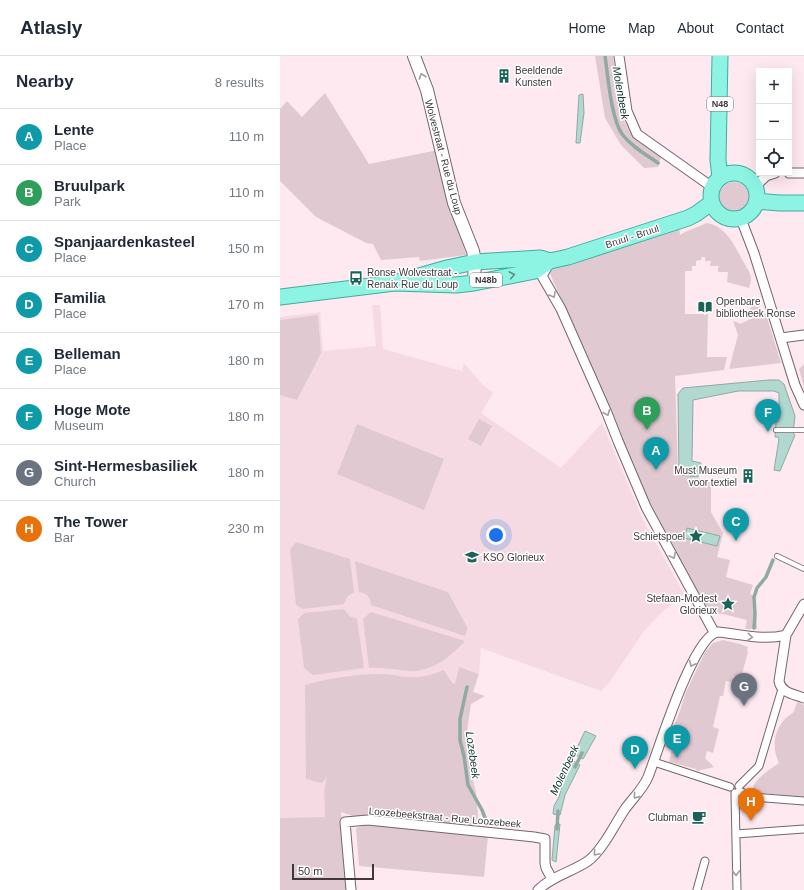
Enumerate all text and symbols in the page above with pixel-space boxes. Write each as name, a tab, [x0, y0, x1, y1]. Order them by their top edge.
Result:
text: Atlasly	[20, 17, 82, 38]
text: Home	[569, 20, 606, 36]
text: Map	[628, 20, 655, 36]
text: About	[677, 20, 714, 36]
text: Contact	[736, 20, 784, 36]
place label: Beeldende Kunsten	[515, 65, 563, 88]
water label: Molenbeek	[610, 65, 632, 121]
building icon: Beeldende Kunsten	[496, 68, 512, 84]
map controls	[756, 68, 792, 176]
button: +	[756, 68, 792, 104]
text: Nearby	[16, 72, 74, 91]
one-way arrow	[418, 73, 427, 80]
text: 8 results	[215, 75, 264, 90]
road number: N48	[707, 97, 733, 111]
street label: Wolvestraat - Rue du Loup	[423, 98, 464, 216]
button: −	[756, 104, 792, 140]
text: Lente	[54, 121, 94, 138]
text: A	[24, 129, 34, 144]
text: 110 m	[229, 129, 264, 144]
text: Place	[54, 138, 87, 153]
button: locate	[756, 140, 792, 176]
text: Bruulpark	[54, 177, 125, 194]
text: B	[24, 185, 34, 200]
text: 110 m	[229, 185, 264, 200]
text: Park	[54, 194, 81, 209]
street label: Bruul - Bruul	[604, 223, 660, 250]
text: Spanjaardenkasteel	[54, 233, 195, 250]
text: C	[24, 241, 34, 256]
text: 150 m	[228, 241, 264, 256]
text: Place	[54, 250, 87, 265]
place label: Ronse Wolvestraat - Renaix Rue du Loup	[367, 267, 459, 290]
bus stop icon: Ronse Wolvestraat - Renaix Rue du Loup	[348, 270, 364, 286]
one-way arrow	[509, 271, 515, 280]
road number: N48b	[470, 273, 502, 287]
text: Familia	[54, 289, 106, 306]
one-way arrow	[548, 291, 555, 298]
place label: Openbare bibliotheek Ronse	[716, 296, 796, 319]
text: D	[24, 297, 34, 312]
text: 170 m	[228, 297, 264, 312]
library icon: Openbare bibliotheek Ronse	[697, 299, 713, 315]
text: Place	[54, 306, 87, 321]
text: Belleman	[54, 345, 121, 362]
text: E	[25, 353, 33, 368]
text: 180 m	[228, 353, 264, 368]
text: Place	[54, 362, 87, 377]
pin: B	[634, 397, 660, 430]
pin: F	[755, 399, 781, 432]
text: Hoge Mote	[54, 401, 131, 418]
text: F	[25, 409, 33, 424]
text: 180 m	[228, 409, 264, 424]
one-way arrow	[603, 410, 611, 417]
text: Museum	[54, 418, 104, 433]
pin: A	[643, 437, 669, 470]
text: Sint-Hermesbasiliek	[54, 457, 197, 474]
text: G	[24, 465, 34, 480]
text: 180 m	[228, 465, 264, 480]
place label: Must Museum voor textiel	[674, 465, 737, 488]
building icon: Must Museum voor textiel	[740, 468, 756, 484]
text: Church	[54, 474, 96, 489]
pin: C	[723, 508, 749, 541]
text: The Tower	[54, 513, 128, 530]
text: H	[24, 521, 34, 536]
text: 230 m	[228, 521, 264, 536]
your location	[486, 525, 506, 545]
place icon: Schietspoel	[688, 528, 704, 544]
text: Bar	[54, 530, 74, 545]
place label: Schietspoel	[633, 531, 685, 542]
school or university icon: KSO Glorieux	[464, 549, 480, 565]
place label: KSO Glorieux	[483, 552, 544, 563]
one-way arrow	[669, 552, 676, 560]
place label: Stefaan-Modest Glorieux	[646, 593, 717, 616]
place icon: Stefaan-Modest Glorieux	[720, 596, 736, 612]
one-way arrow	[747, 632, 753, 641]
one-way arrow	[689, 660, 697, 667]
pin: G	[731, 673, 757, 706]
pin: E	[664, 725, 690, 758]
water label: Lozebeek	[464, 731, 482, 780]
pin: D	[622, 736, 648, 769]
water label: Molenbeek	[547, 743, 581, 797]
pin: H	[738, 788, 764, 821]
one-way arrow	[633, 791, 640, 798]
street label: Loozebeekstraat - Rue Loozebeek	[368, 805, 523, 830]
cafe icon: Clubman	[691, 809, 707, 825]
place label: Clubman	[648, 812, 688, 823]
one-way arrow	[593, 848, 600, 856]
scale bar	[292, 862, 374, 881]
text: 50 m	[298, 865, 322, 877]
one-way arrow	[732, 870, 741, 876]

